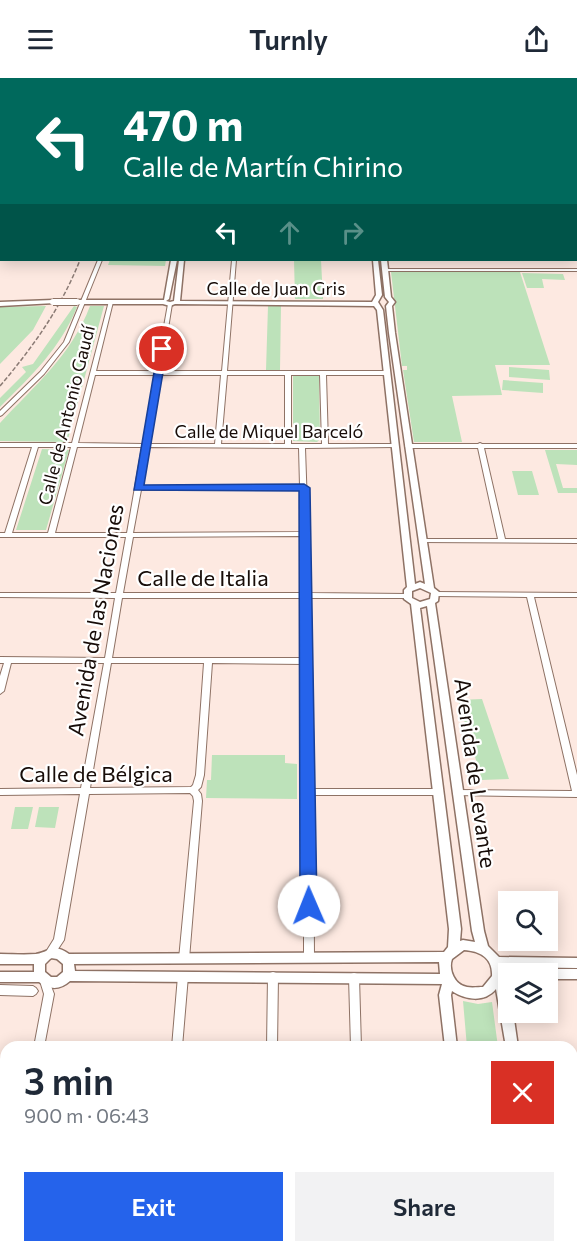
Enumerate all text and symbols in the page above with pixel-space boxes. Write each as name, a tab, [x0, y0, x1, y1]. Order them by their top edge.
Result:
icon: menu	[24, 23, 57, 56]
text: Turnly	[249, 23, 328, 56]
icon: share	[520, 23, 553, 56]
text: 470 m	[123, 98, 243, 150]
icon: left	[24, 102, 102, 180]
text: Calle de Martín Chirino	[123, 150, 403, 183]
icon: left	[210, 216, 243, 249]
icon: ahead	[273, 216, 306, 249]
icon: right	[336, 216, 369, 249]
street label: Calle de Juan Gris	[207, 277, 345, 299]
street label: Calle de Antonio Gaudí	[33, 321, 99, 507]
pin	[136, 323, 187, 374]
icon: arrive	[145, 332, 178, 365]
street label: Calle de Miquel Barceló	[175, 420, 363, 442]
street label: Avenida de las Naciones	[61, 502, 129, 738]
street label: Calle de Italia	[137, 564, 269, 591]
street label: Avenida de Levante	[449, 676, 503, 870]
street label: Calle de Bélgica	[19, 760, 173, 787]
position arrow	[277, 874, 341, 938]
map controls	[498, 891, 558, 1023]
button: search	[498, 891, 558, 951]
button: layers	[498, 963, 558, 1023]
text: 3 min	[24, 1058, 114, 1102]
button: close	[491, 1061, 554, 1124]
text: 900 m · 06:43	[24, 1103, 149, 1127]
button: Exit	[24, 1172, 283, 1241]
button: Share	[295, 1172, 554, 1241]

